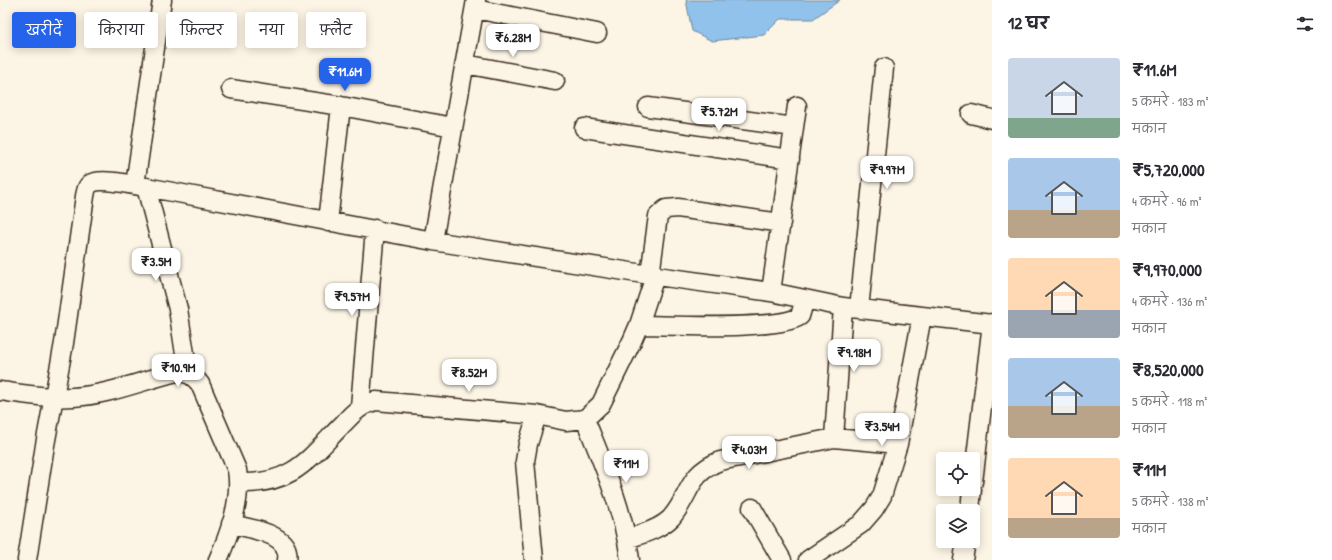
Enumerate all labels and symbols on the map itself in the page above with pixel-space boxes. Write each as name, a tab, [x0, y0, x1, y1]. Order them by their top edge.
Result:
pin: ₹6.28M	[480, 24, 546, 58]
pin: ₹11.6M	[312, 58, 378, 92]
pin: ₹5.72M	[686, 98, 752, 132]
pin: ₹9.97M	[854, 156, 920, 190]
pin: ₹3.5M	[128, 248, 184, 282]
pin: ₹9.57M	[319, 283, 385, 317]
pin: ₹9.18M	[821, 339, 887, 373]
pin: ₹10.9M	[145, 354, 211, 388]
pin: ₹8.52M	[436, 359, 502, 393]
pin: ₹3.54M	[849, 413, 915, 447]
pin: ₹4.03M	[716, 436, 782, 470]
pin: ₹11M	[602, 450, 650, 484]

